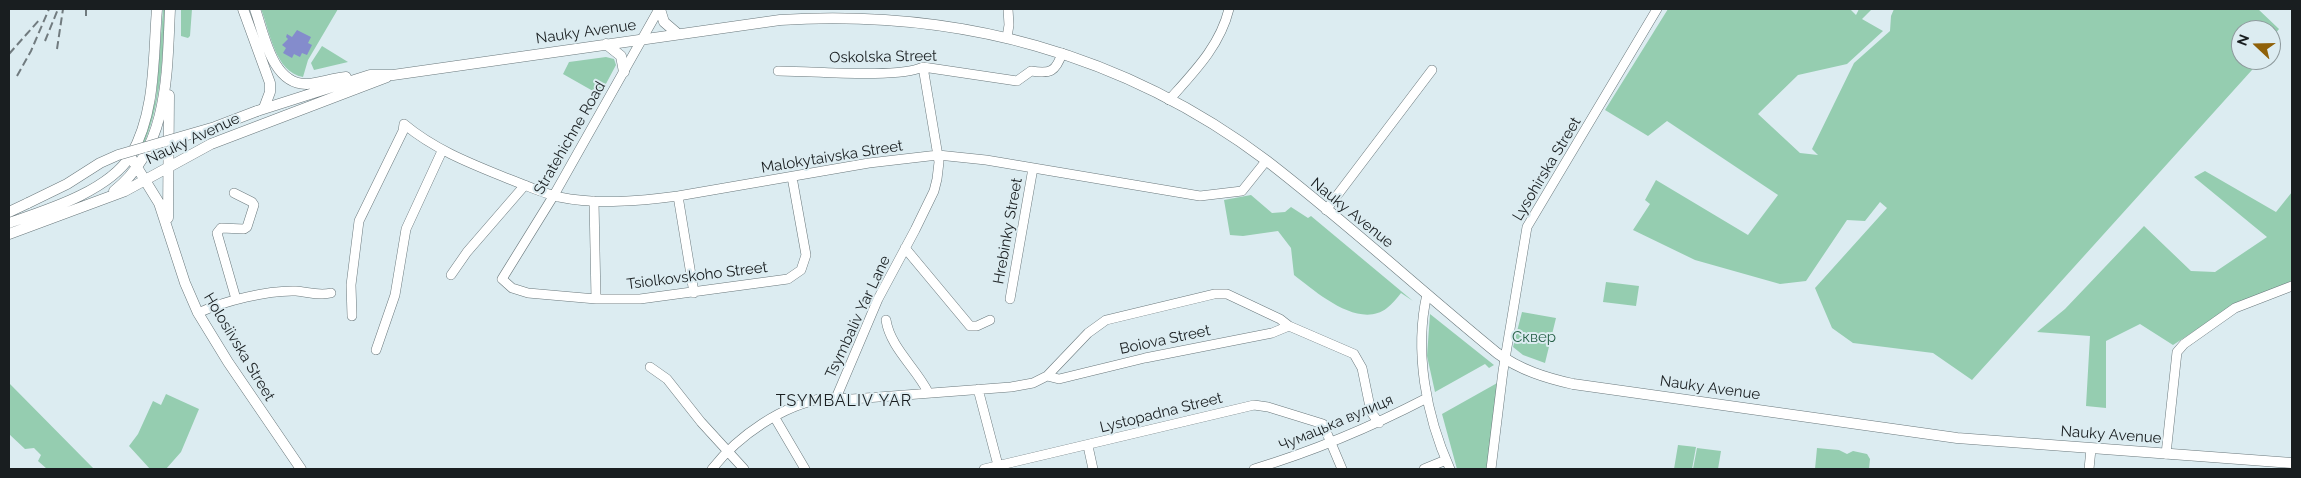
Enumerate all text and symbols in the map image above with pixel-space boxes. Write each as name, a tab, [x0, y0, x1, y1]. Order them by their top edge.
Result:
street label: Nauky Avenue	[535, 16, 637, 48]
north arrow	[2231, 20, 2281, 70]
text: N	[2234, 32, 2252, 48]
street label: Oskolska Street	[829, 47, 937, 67]
street label: Stratehichne Road	[530, 78, 610, 198]
street label: Nauky Avenue	[143, 109, 243, 169]
street label: Lysohirska Street	[1509, 114, 1585, 224]
street label: Malokytaivska Street	[760, 137, 904, 177]
street label: Nauky Avenue	[1307, 174, 1397, 252]
street label: Hrebinky Street	[990, 176, 1026, 286]
street label: Tsymbaliv Yar Lane	[822, 253, 894, 381]
street label: Tsiolkovskoho Street	[625, 258, 769, 294]
street label: Holosiivska Street	[200, 290, 278, 404]
street label: Boiova Street	[1118, 322, 1212, 358]
park label: Сквер	[1512, 328, 1556, 346]
street label: Nauky Avenue	[1659, 372, 1761, 404]
street label: Lystopadna Street	[1098, 389, 1224, 437]
district label: TSYMBALIV YAR	[774, 391, 914, 411]
street label: Чумацька вулиця	[1276, 391, 1396, 455]
street label: Nauky Avenue	[2060, 422, 2162, 448]

